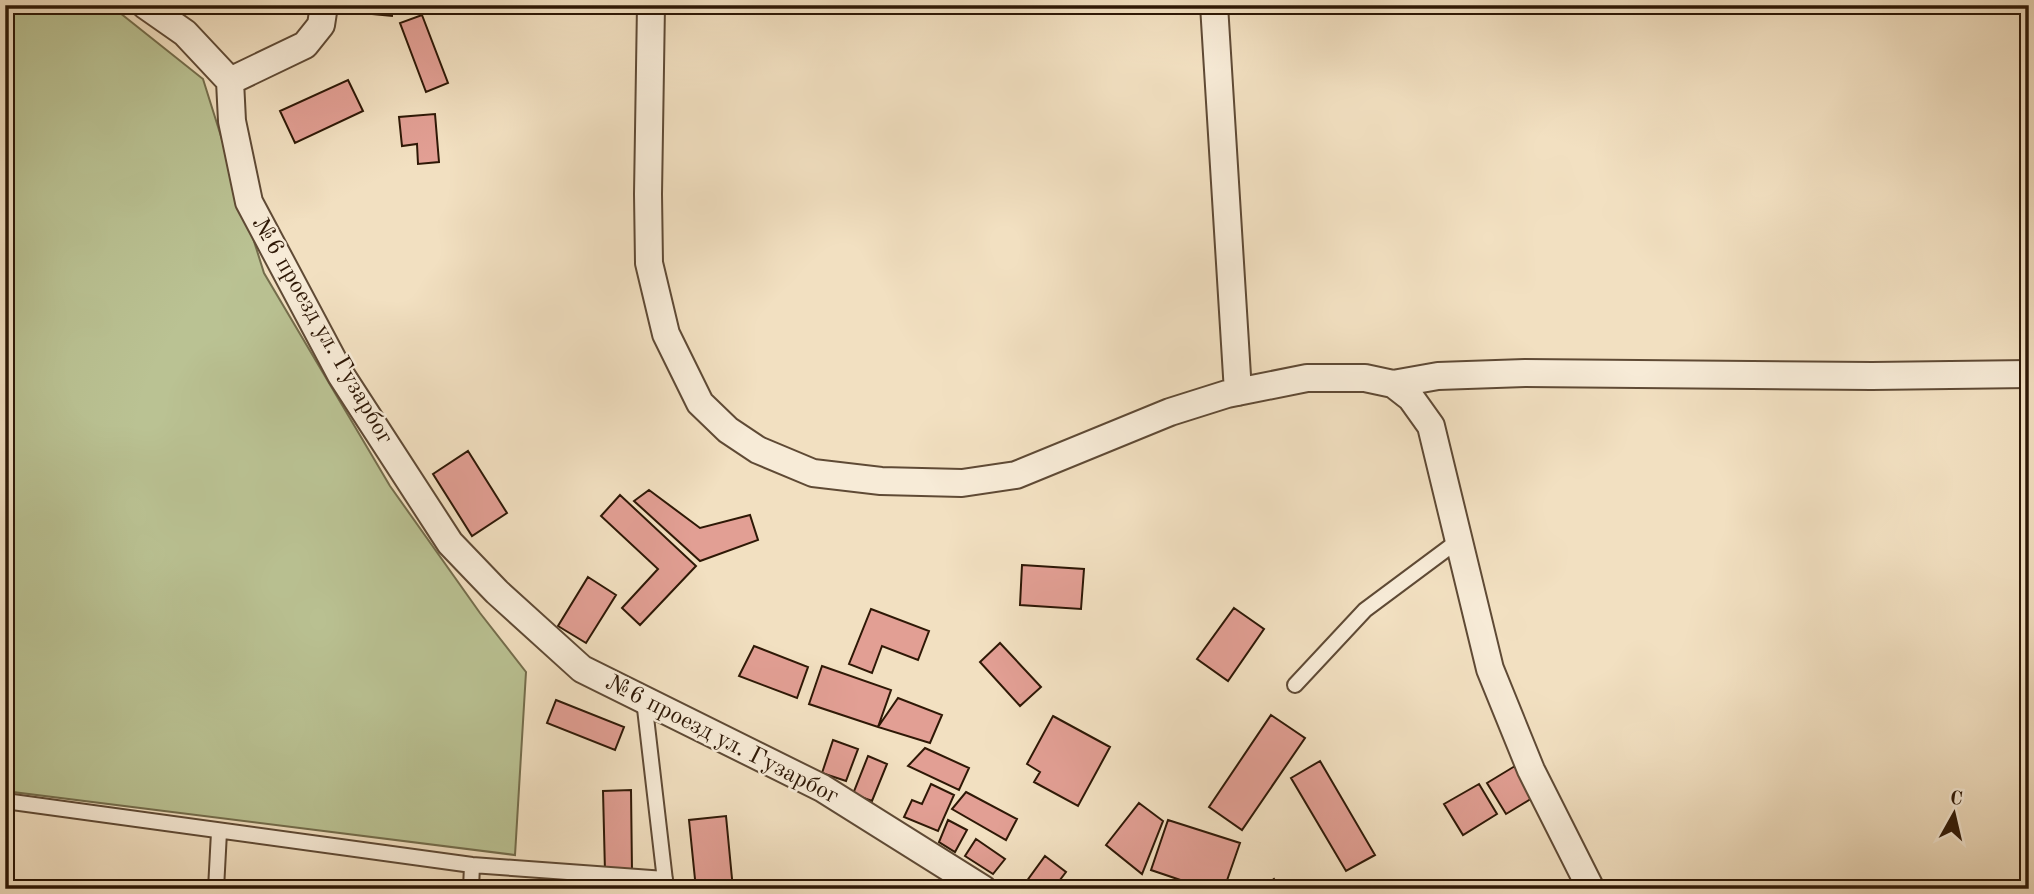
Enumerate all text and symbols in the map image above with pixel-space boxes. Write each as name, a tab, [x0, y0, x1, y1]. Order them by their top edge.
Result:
street label: №6 проезд ул. Гузарбог	[247, 213, 397, 449]
street label: №6 проезд ул. Гузарбог	[602, 671, 842, 809]
north arrow	[1918, 778, 1988, 848]
text: С	[1948, 789, 1964, 810]

